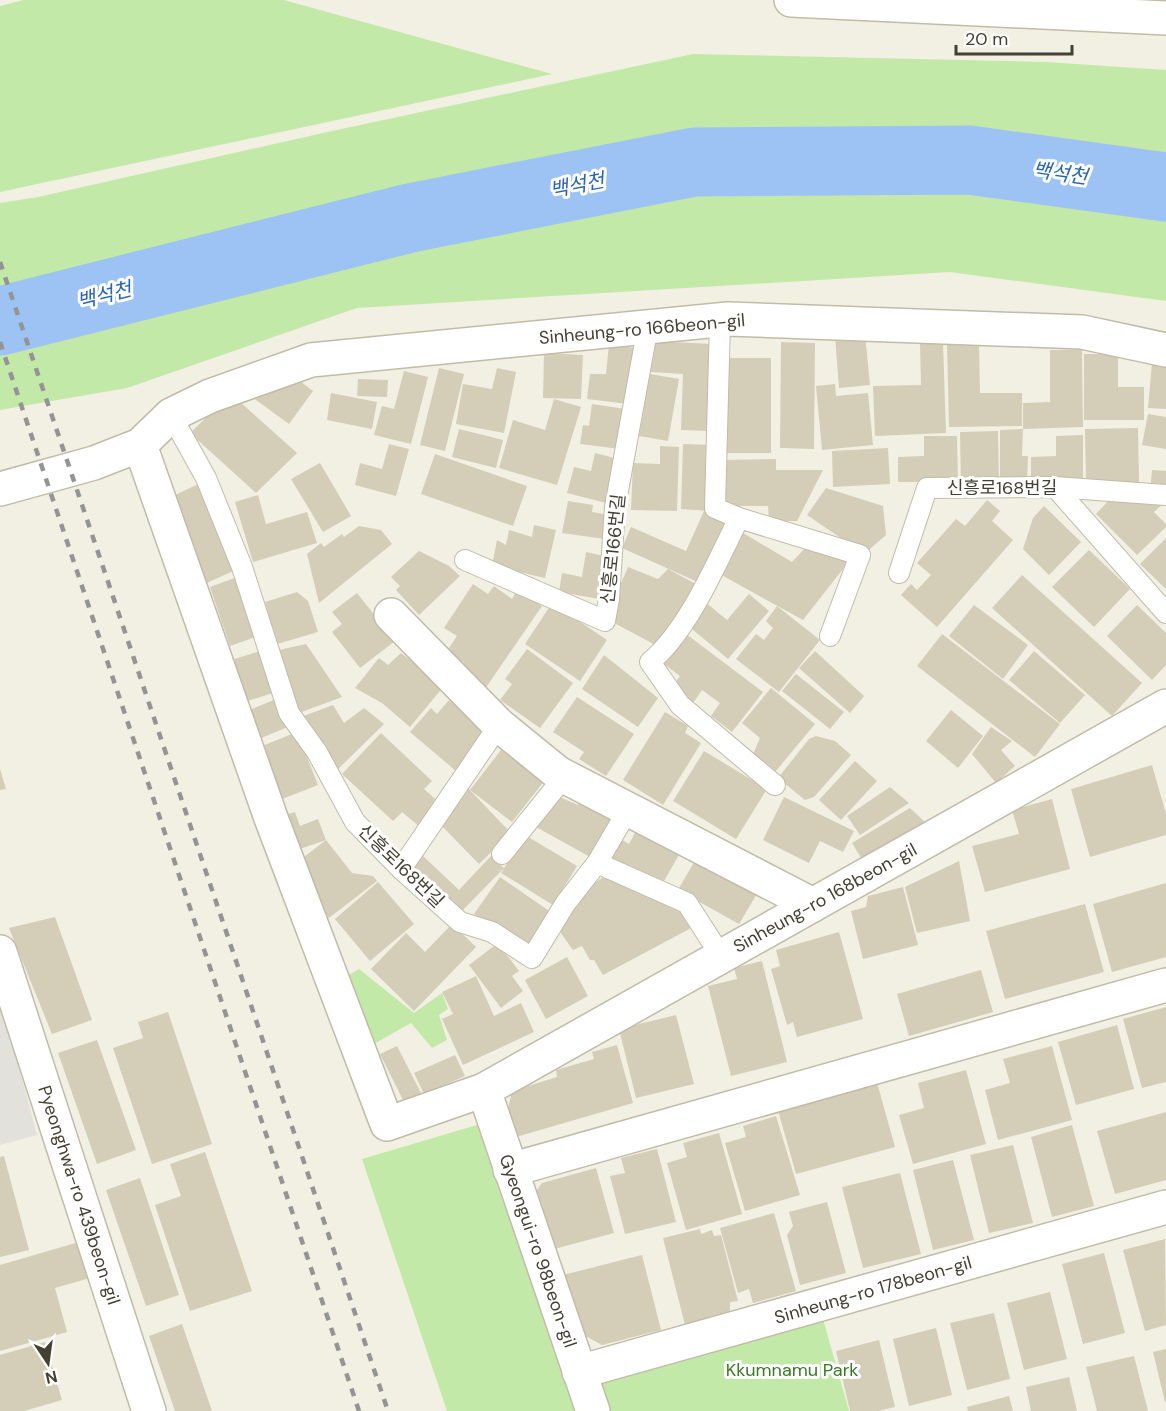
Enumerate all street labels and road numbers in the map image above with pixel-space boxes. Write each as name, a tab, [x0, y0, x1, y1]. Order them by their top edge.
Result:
street label: Sinheung-ro 166beon-gil	[538, 308, 746, 350]
street label: 신흥로168번길	[947, 476, 1057, 500]
street label: 신흥로166번길	[595, 493, 631, 605]
street label: 신흥로168번길	[353, 819, 449, 913]
street label: Sinheung-ro 168beon-gil	[729, 837, 921, 959]
street label: Pyeonghwa-ro 439beon-gil	[32, 1082, 126, 1308]
street label: Gyeongui-ro 98beon-gil	[494, 1151, 582, 1351]
street label: Sinheung-ro 178beon-gil	[771, 1250, 975, 1330]

